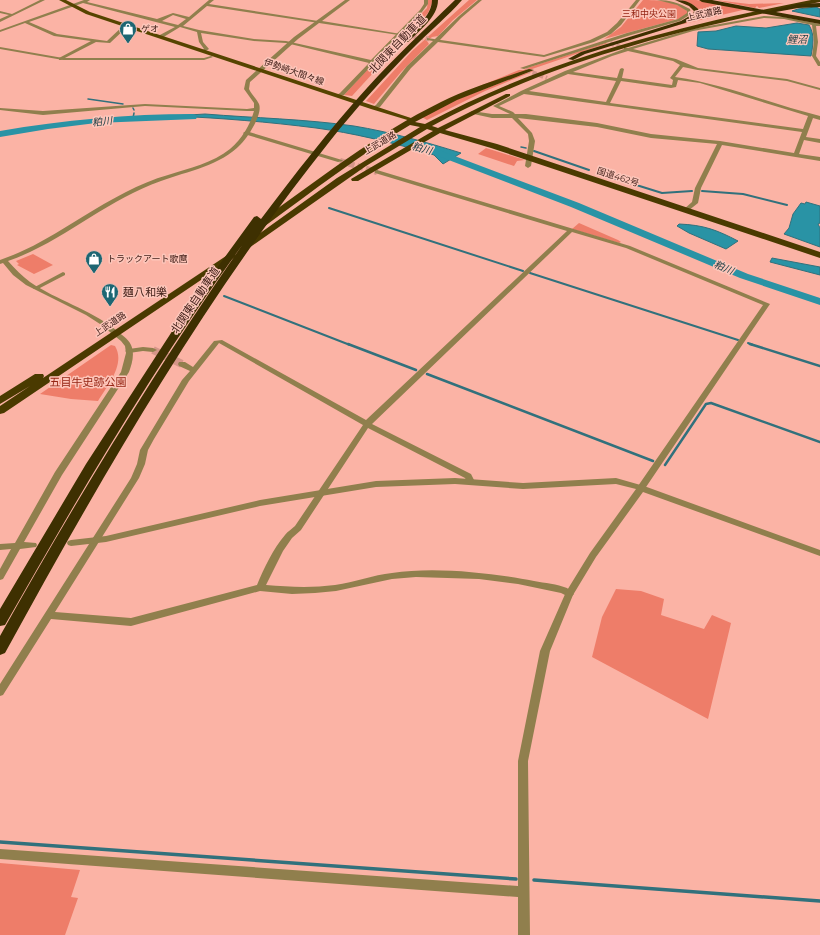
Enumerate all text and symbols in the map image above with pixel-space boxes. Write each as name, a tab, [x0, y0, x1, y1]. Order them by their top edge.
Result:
street label: 上武道路	[685, 4, 723, 23]
park label: 三和中央公園	[622, 8, 676, 19]
street label: 北関東自動車道	[365, 11, 429, 77]
shop icon: ゲオ	[118, 19, 138, 44]
place label: ゲオ	[141, 23, 159, 34]
water label: 鯉沼	[787, 33, 809, 46]
street label: 伊勢崎大間々線	[262, 56, 327, 87]
water label: 粕川	[91, 114, 114, 129]
street label: 上武道路	[361, 129, 398, 157]
water label: 粕川	[410, 139, 434, 158]
street label: 国道462号	[596, 165, 641, 188]
shop icon: トラックアート歌麿	[84, 249, 104, 274]
place label: トラックアート歌麿	[107, 253, 187, 264]
water label: 粕川	[712, 258, 736, 278]
street label: 北関東自動車道	[168, 264, 222, 336]
restaurant icon: 麺八和樂	[100, 282, 120, 307]
place label: 麺八和樂	[123, 285, 167, 299]
street label: 上武道路	[92, 309, 128, 338]
park label: 五目牛史跡公園	[50, 375, 127, 389]

